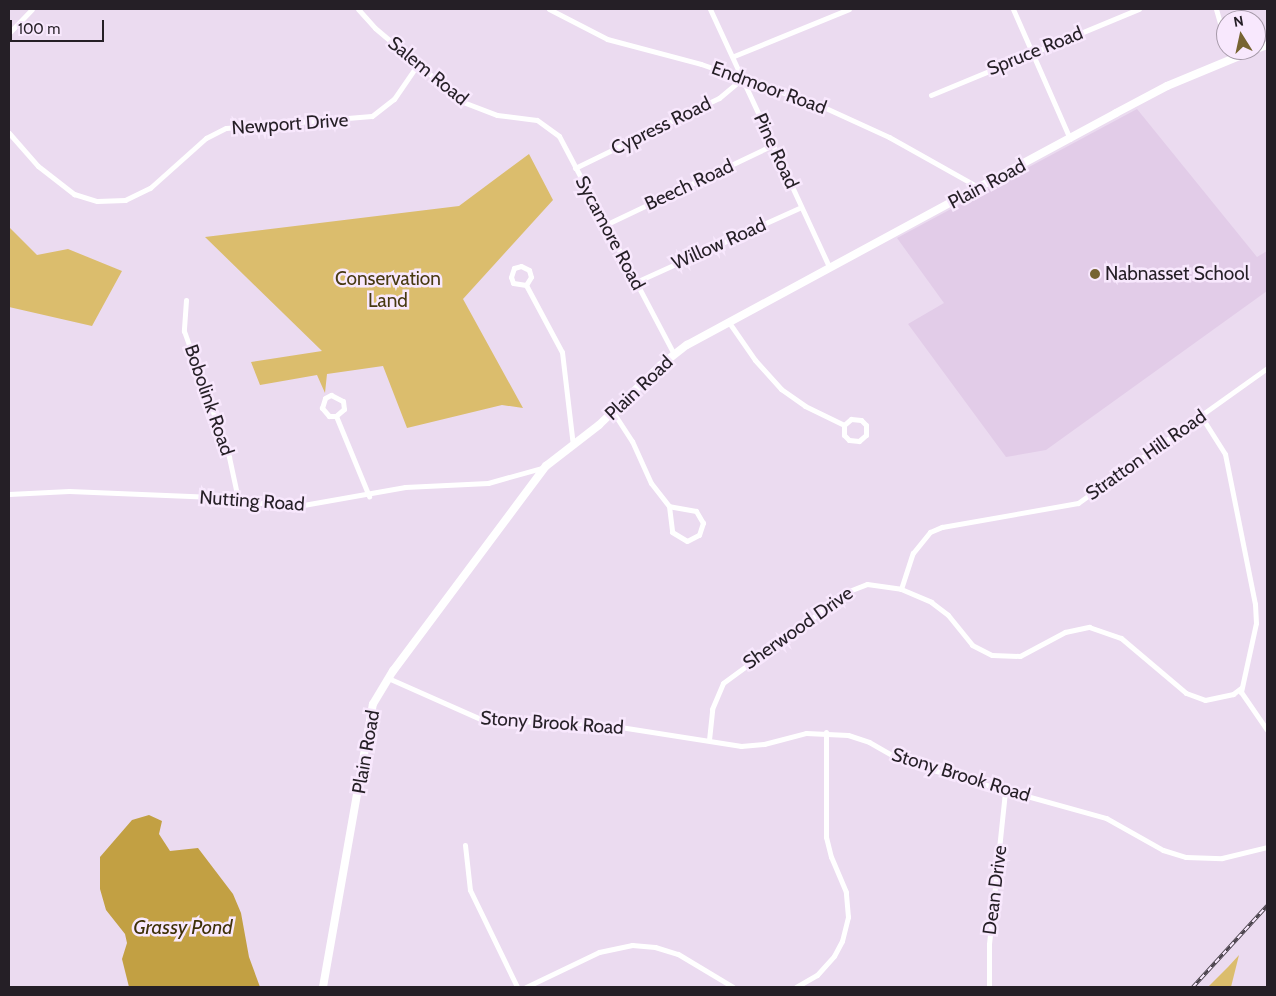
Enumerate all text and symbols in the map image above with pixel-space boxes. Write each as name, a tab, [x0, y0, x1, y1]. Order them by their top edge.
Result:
scale bar	[12, 10, 106, 42]
north arrow	[1216, 10, 1266, 60]
text: N	[1232, 11, 1245, 31]
text: 100 m	[18, 20, 60, 38]
street label: Spruce Road	[984, 21, 1086, 81]
street label: Salem Road	[383, 32, 473, 110]
street label: Endmoor Road	[708, 57, 830, 119]
street label: Cypress Road	[607, 92, 715, 160]
street label: Newport Drive	[231, 109, 349, 139]
street label: Pine Road	[749, 110, 803, 192]
street label: Plain Road	[944, 154, 1030, 214]
street label: Beech Road	[641, 155, 737, 215]
street label: Sycamore Road	[570, 172, 650, 294]
street label: Willow Road	[669, 213, 769, 275]
place label: Nabnasset School	[1105, 263, 1249, 285]
park label: Conservation Land	[335, 268, 441, 312]
marker: Nabnasset School	[1089, 268, 1101, 280]
street label: Bobolink Road	[179, 341, 239, 459]
street label: Plain Road	[600, 351, 678, 425]
street label: Stratton Hill Road	[1081, 405, 1211, 505]
street label: Nutting Road	[199, 486, 305, 516]
street label: Sherwood Drive	[739, 582, 857, 674]
street label: Stony Brook Road	[480, 707, 624, 739]
street label: Plain Road	[347, 708, 385, 796]
street label: Stony Brook Road	[889, 743, 1033, 807]
street label: Dean Drive	[978, 844, 1012, 936]
water label: Grassy Pond	[133, 915, 233, 939]

